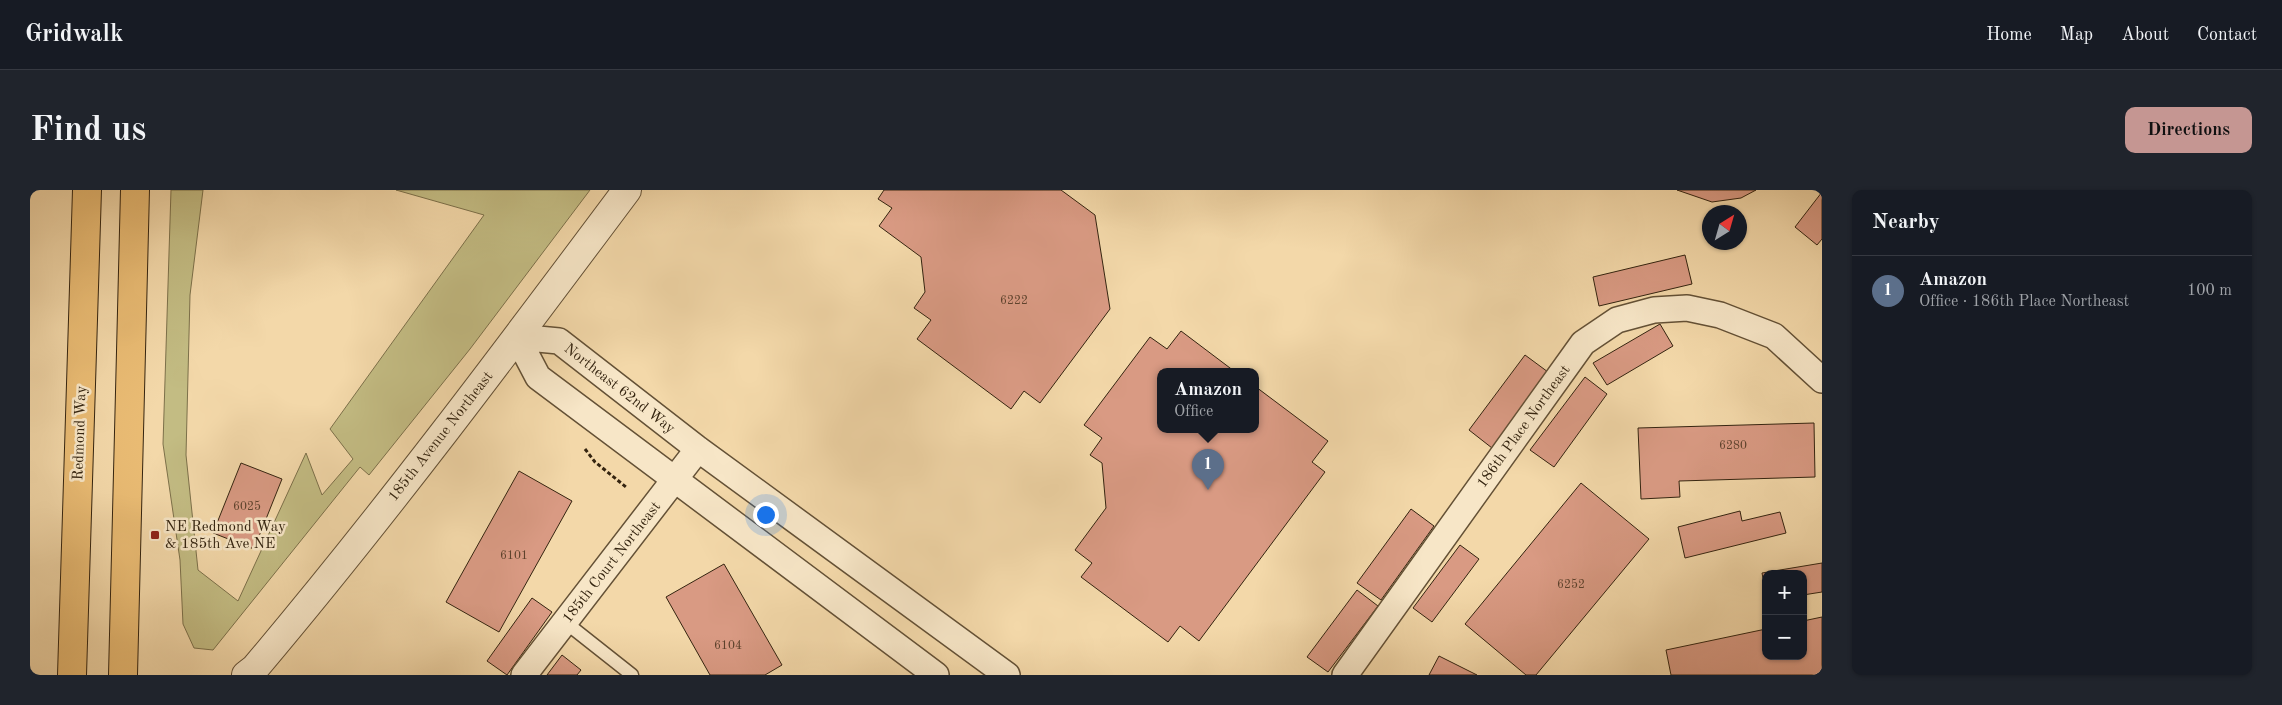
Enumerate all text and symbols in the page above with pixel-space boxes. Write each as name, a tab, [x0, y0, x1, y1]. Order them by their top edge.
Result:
text: Gridwalk	[25, 23, 123, 47]
text: Home	[1986, 26, 2032, 44]
text: Map	[2060, 26, 2093, 44]
text: About	[2121, 26, 2169, 44]
text: Contact	[2197, 26, 2257, 44]
button: Directions	[2125, 107, 2252, 153]
text: Find us	[30, 113, 146, 148]
north arrow	[1702, 205, 1747, 250]
text: Nearby	[1872, 212, 1940, 233]
text: Amazon	[1919, 271, 1987, 290]
text: 1	[1883, 283, 1893, 299]
text: 100 m	[2187, 283, 2232, 299]
text: Office · 186th Place Northeast	[1919, 294, 2129, 310]
house number: 6222	[1000, 295, 1028, 307]
street label: Northeast 62nd Way	[561, 341, 677, 437]
street label: 186th Place Northeast	[1475, 363, 1574, 491]
popup	[1157, 368, 1259, 433]
street label: 185th Avenue Northeast	[386, 369, 496, 505]
text: Amazon	[1174, 381, 1242, 400]
street label: Redmond Way	[71, 385, 90, 481]
text: Office	[1174, 404, 1213, 420]
house number: 6280	[1719, 440, 1747, 452]
pin: 1	[1192, 449, 1224, 490]
street label: 185th Court Northeast	[560, 499, 664, 626]
house number: 6025	[233, 500, 261, 513]
your location	[753, 502, 779, 528]
place label: NE Redmond Way & 185th Ave NE	[165, 520, 286, 552]
marker: NE Redmond Way & 185th Ave NE	[149, 529, 161, 541]
house number: 6101	[500, 550, 528, 562]
map controls	[1762, 570, 1807, 660]
button: +	[1762, 570, 1807, 615]
house number: 6252	[1557, 578, 1585, 591]
button: −	[1762, 615, 1807, 660]
house number: 6104	[714, 640, 742, 652]

